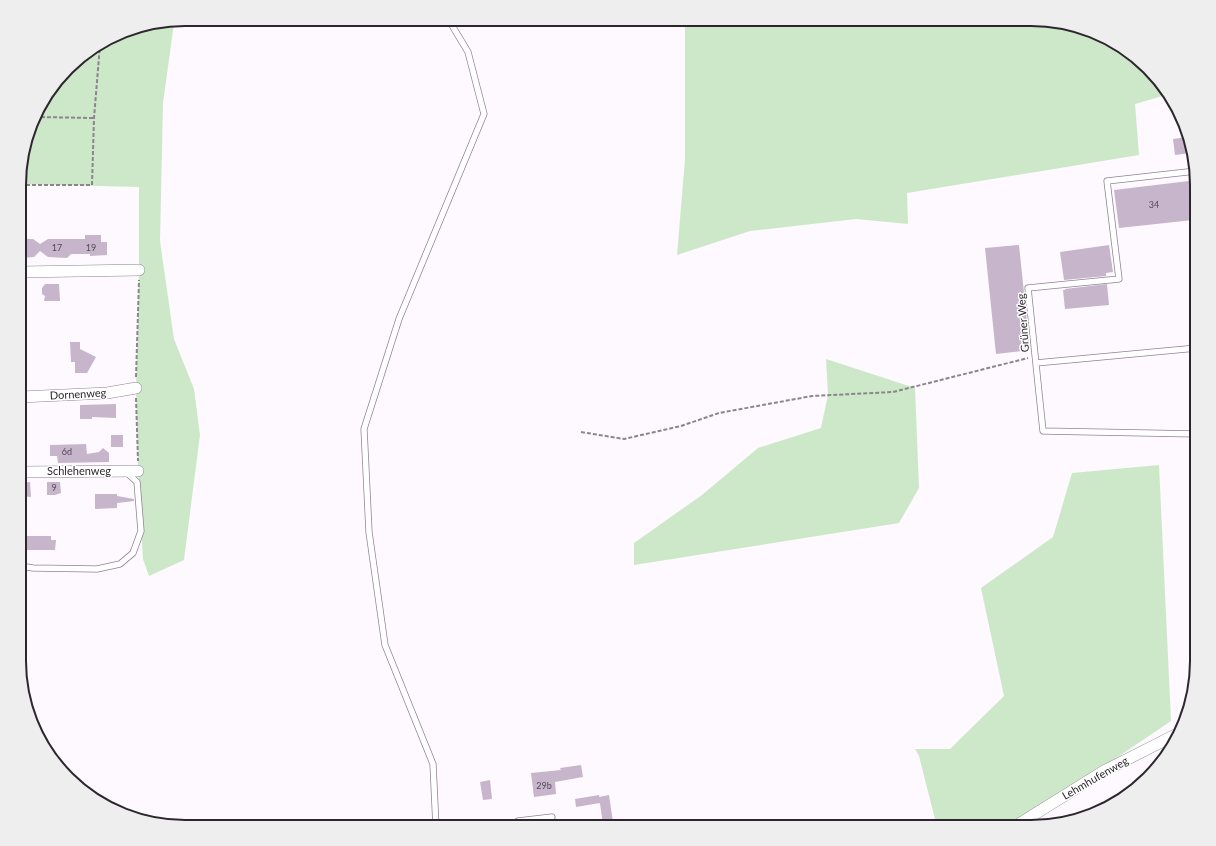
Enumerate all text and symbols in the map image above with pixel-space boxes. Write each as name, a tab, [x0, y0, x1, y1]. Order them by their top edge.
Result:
house number: 34	[1149, 199, 1159, 210]
house number: 17	[52, 242, 62, 253]
house number: 19	[86, 242, 96, 253]
street label: Grüner Weg	[1014, 293, 1031, 353]
street label: Dornenweg	[49, 386, 107, 401]
house number: 6d	[62, 446, 72, 457]
street label: Schlehenweg	[47, 464, 111, 477]
house number: 9	[51, 482, 57, 493]
street label: Lehmhufenweg	[1059, 753, 1130, 802]
house number: 29b	[536, 780, 552, 791]

